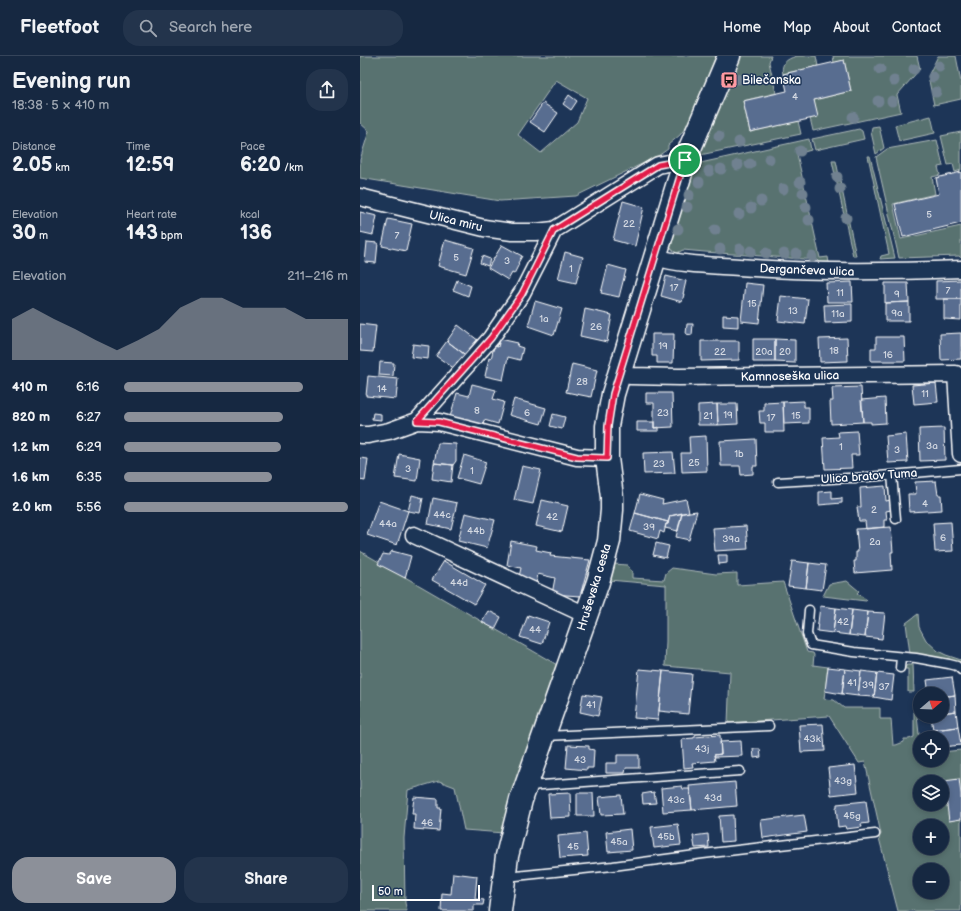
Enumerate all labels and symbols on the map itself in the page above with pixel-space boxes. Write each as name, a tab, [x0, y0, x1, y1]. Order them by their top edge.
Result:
bus stop icon: Bilečanska	[719, 70, 739, 90]
place label: Bilečanska	[742, 73, 801, 88]
house number: 4	[792, 91, 798, 103]
pin	[668, 143, 702, 177]
street label: Ulica miru	[428, 208, 484, 235]
house number: 5	[926, 209, 932, 221]
house number: 22	[623, 218, 635, 230]
house number: 7	[395, 230, 400, 242]
house number: 5	[453, 252, 459, 264]
house number: 3	[504, 255, 510, 267]
street label: Dergančeva ulica	[759, 261, 855, 280]
house number: 1	[569, 263, 573, 275]
house number: 17	[670, 282, 678, 294]
house number: 7	[946, 285, 951, 297]
house number: 11	[836, 287, 844, 299]
house number: 9	[894, 288, 900, 300]
house number: 15	[747, 298, 757, 310]
house number: 13	[788, 305, 798, 317]
house number: 9a	[891, 307, 903, 319]
house number: 11a	[831, 308, 845, 320]
house number: 1a	[539, 313, 549, 325]
house number: 26	[590, 321, 602, 333]
house number: 19	[658, 340, 668, 352]
house number: 18	[829, 345, 839, 357]
house number: 22	[714, 346, 726, 358]
house number: 20a	[755, 346, 773, 358]
house number: 20	[779, 346, 791, 358]
house number: 16	[883, 349, 893, 361]
street label: Kamnoseška ulica	[741, 368, 840, 385]
house number: 28	[576, 376, 588, 388]
house number: 14	[377, 383, 387, 395]
house number: 11	[921, 388, 929, 400]
house number: 8	[474, 405, 480, 417]
house number: 6	[524, 407, 530, 419]
house number: 23	[657, 407, 669, 419]
house number: 19	[723, 409, 733, 421]
house number: 21	[703, 410, 713, 422]
house number: 15	[791, 410, 801, 422]
house number: 17	[767, 412, 775, 424]
house number: 3a	[926, 440, 938, 452]
house number: 1	[839, 441, 843, 453]
house number: 3	[894, 444, 900, 456]
house number: 1b	[734, 448, 744, 460]
house number: 25	[688, 457, 700, 469]
house number: 23	[653, 458, 665, 470]
house number: 3	[405, 463, 411, 475]
house number: 1	[470, 465, 474, 477]
street label: Ulica bratov Tuma	[820, 466, 918, 487]
house number: 4	[922, 498, 928, 510]
house number: 2	[871, 504, 877, 516]
house number: 44c	[433, 509, 451, 521]
house number: 42	[546, 511, 558, 523]
house number: 44a	[379, 518, 397, 530]
house number: 39	[643, 521, 655, 533]
house number: 44b	[467, 525, 485, 537]
house number: 6	[940, 532, 946, 544]
house number: 39a	[722, 533, 740, 545]
house number: 2a	[869, 536, 881, 548]
street label: Hruševska cesta	[574, 542, 615, 633]
house number: 44d	[450, 577, 468, 589]
house number: 42	[837, 616, 849, 628]
house number: 44	[529, 624, 541, 636]
house number: 41	[847, 677, 857, 689]
house number: 39	[862, 679, 874, 691]
house number: 37	[878, 681, 890, 693]
north arrow	[913, 687, 949, 723]
house number: 41	[586, 699, 596, 711]
house number: 43k	[803, 733, 821, 745]
house number: 43j	[695, 743, 709, 755]
house number: 43	[574, 754, 586, 766]
house number: 43g	[834, 775, 852, 787]
house number: 43d	[704, 792, 722, 804]
house number: 43c	[667, 794, 685, 806]
house number: 45g	[843, 810, 861, 822]
house number: 46	[421, 817, 433, 829]
house number: 45b	[657, 831, 675, 843]
house number: 45a	[610, 836, 628, 848]
house number: 45	[567, 841, 579, 853]
scale bar	[372, 883, 480, 902]

